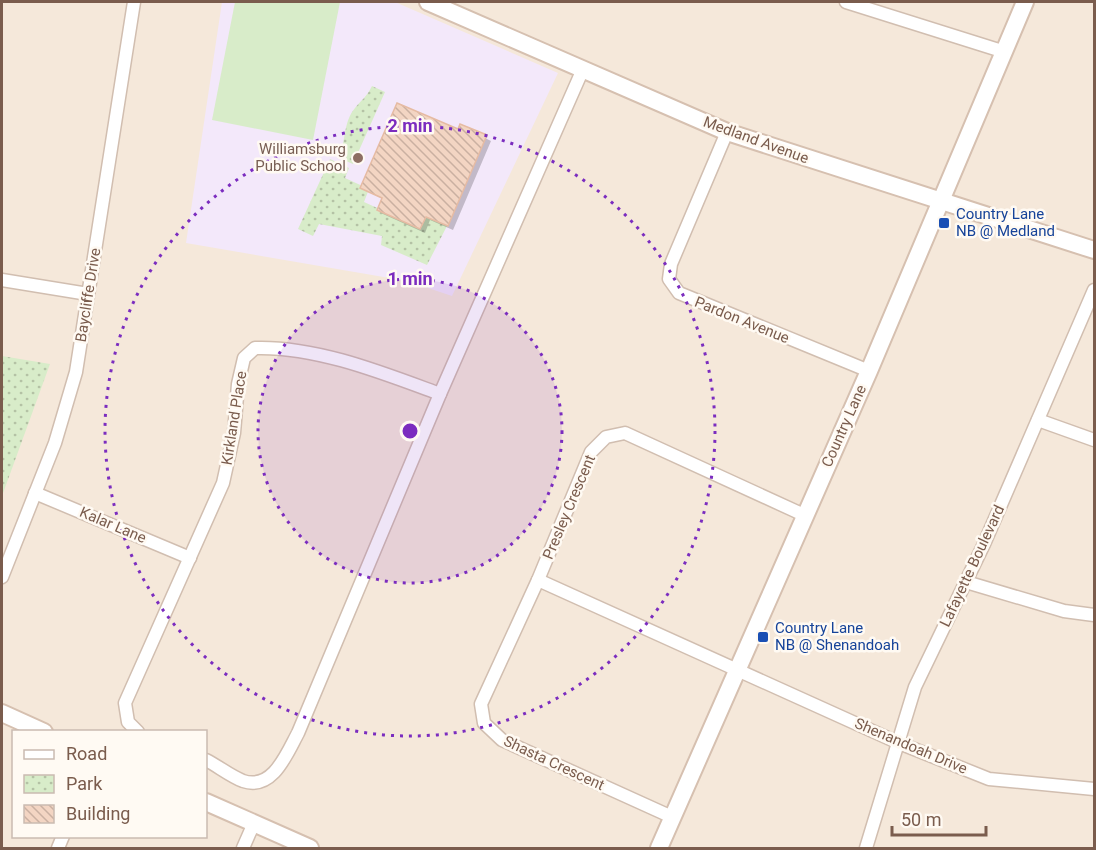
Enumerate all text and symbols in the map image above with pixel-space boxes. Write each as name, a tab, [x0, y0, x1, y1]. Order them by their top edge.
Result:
street label: Medland Avenue	[701, 113, 811, 167]
text: 2 min	[387, 115, 433, 136]
place label: Williamsburg Public School	[255, 140, 346, 175]
marker: Williamsburg Public School	[351, 151, 365, 165]
place label: Country Lane NB @ Medland	[956, 205, 1055, 240]
marker: Country Lane NB @ Medland	[937, 216, 951, 230]
street label: Baycliffe Drive	[72, 247, 104, 343]
text: 1 min	[387, 268, 433, 289]
street label: Pardon Avenue	[692, 293, 792, 347]
street label: Kirkland Place	[218, 370, 250, 466]
street label: Country Lane	[818, 382, 870, 470]
centre of rings	[400, 421, 420, 441]
street label: Presley Crescent	[539, 452, 599, 562]
street label: Lafayette Boulevard	[936, 502, 1008, 630]
street label: Kalar Lane	[77, 503, 149, 547]
place label: Country Lane NB @ Shenandoah	[775, 619, 899, 654]
marker: Country Lane NB @ Shenandoah	[756, 630, 770, 644]
street label: Shenandoah Drive	[852, 714, 970, 778]
legend	[12, 730, 207, 838]
street label: Shasta Crescent	[501, 732, 607, 794]
text: Road	[66, 743, 107, 764]
text: Park	[66, 773, 103, 794]
scale bar	[892, 799, 986, 837]
text: Building	[66, 803, 130, 824]
text: 50 m	[901, 809, 941, 830]

